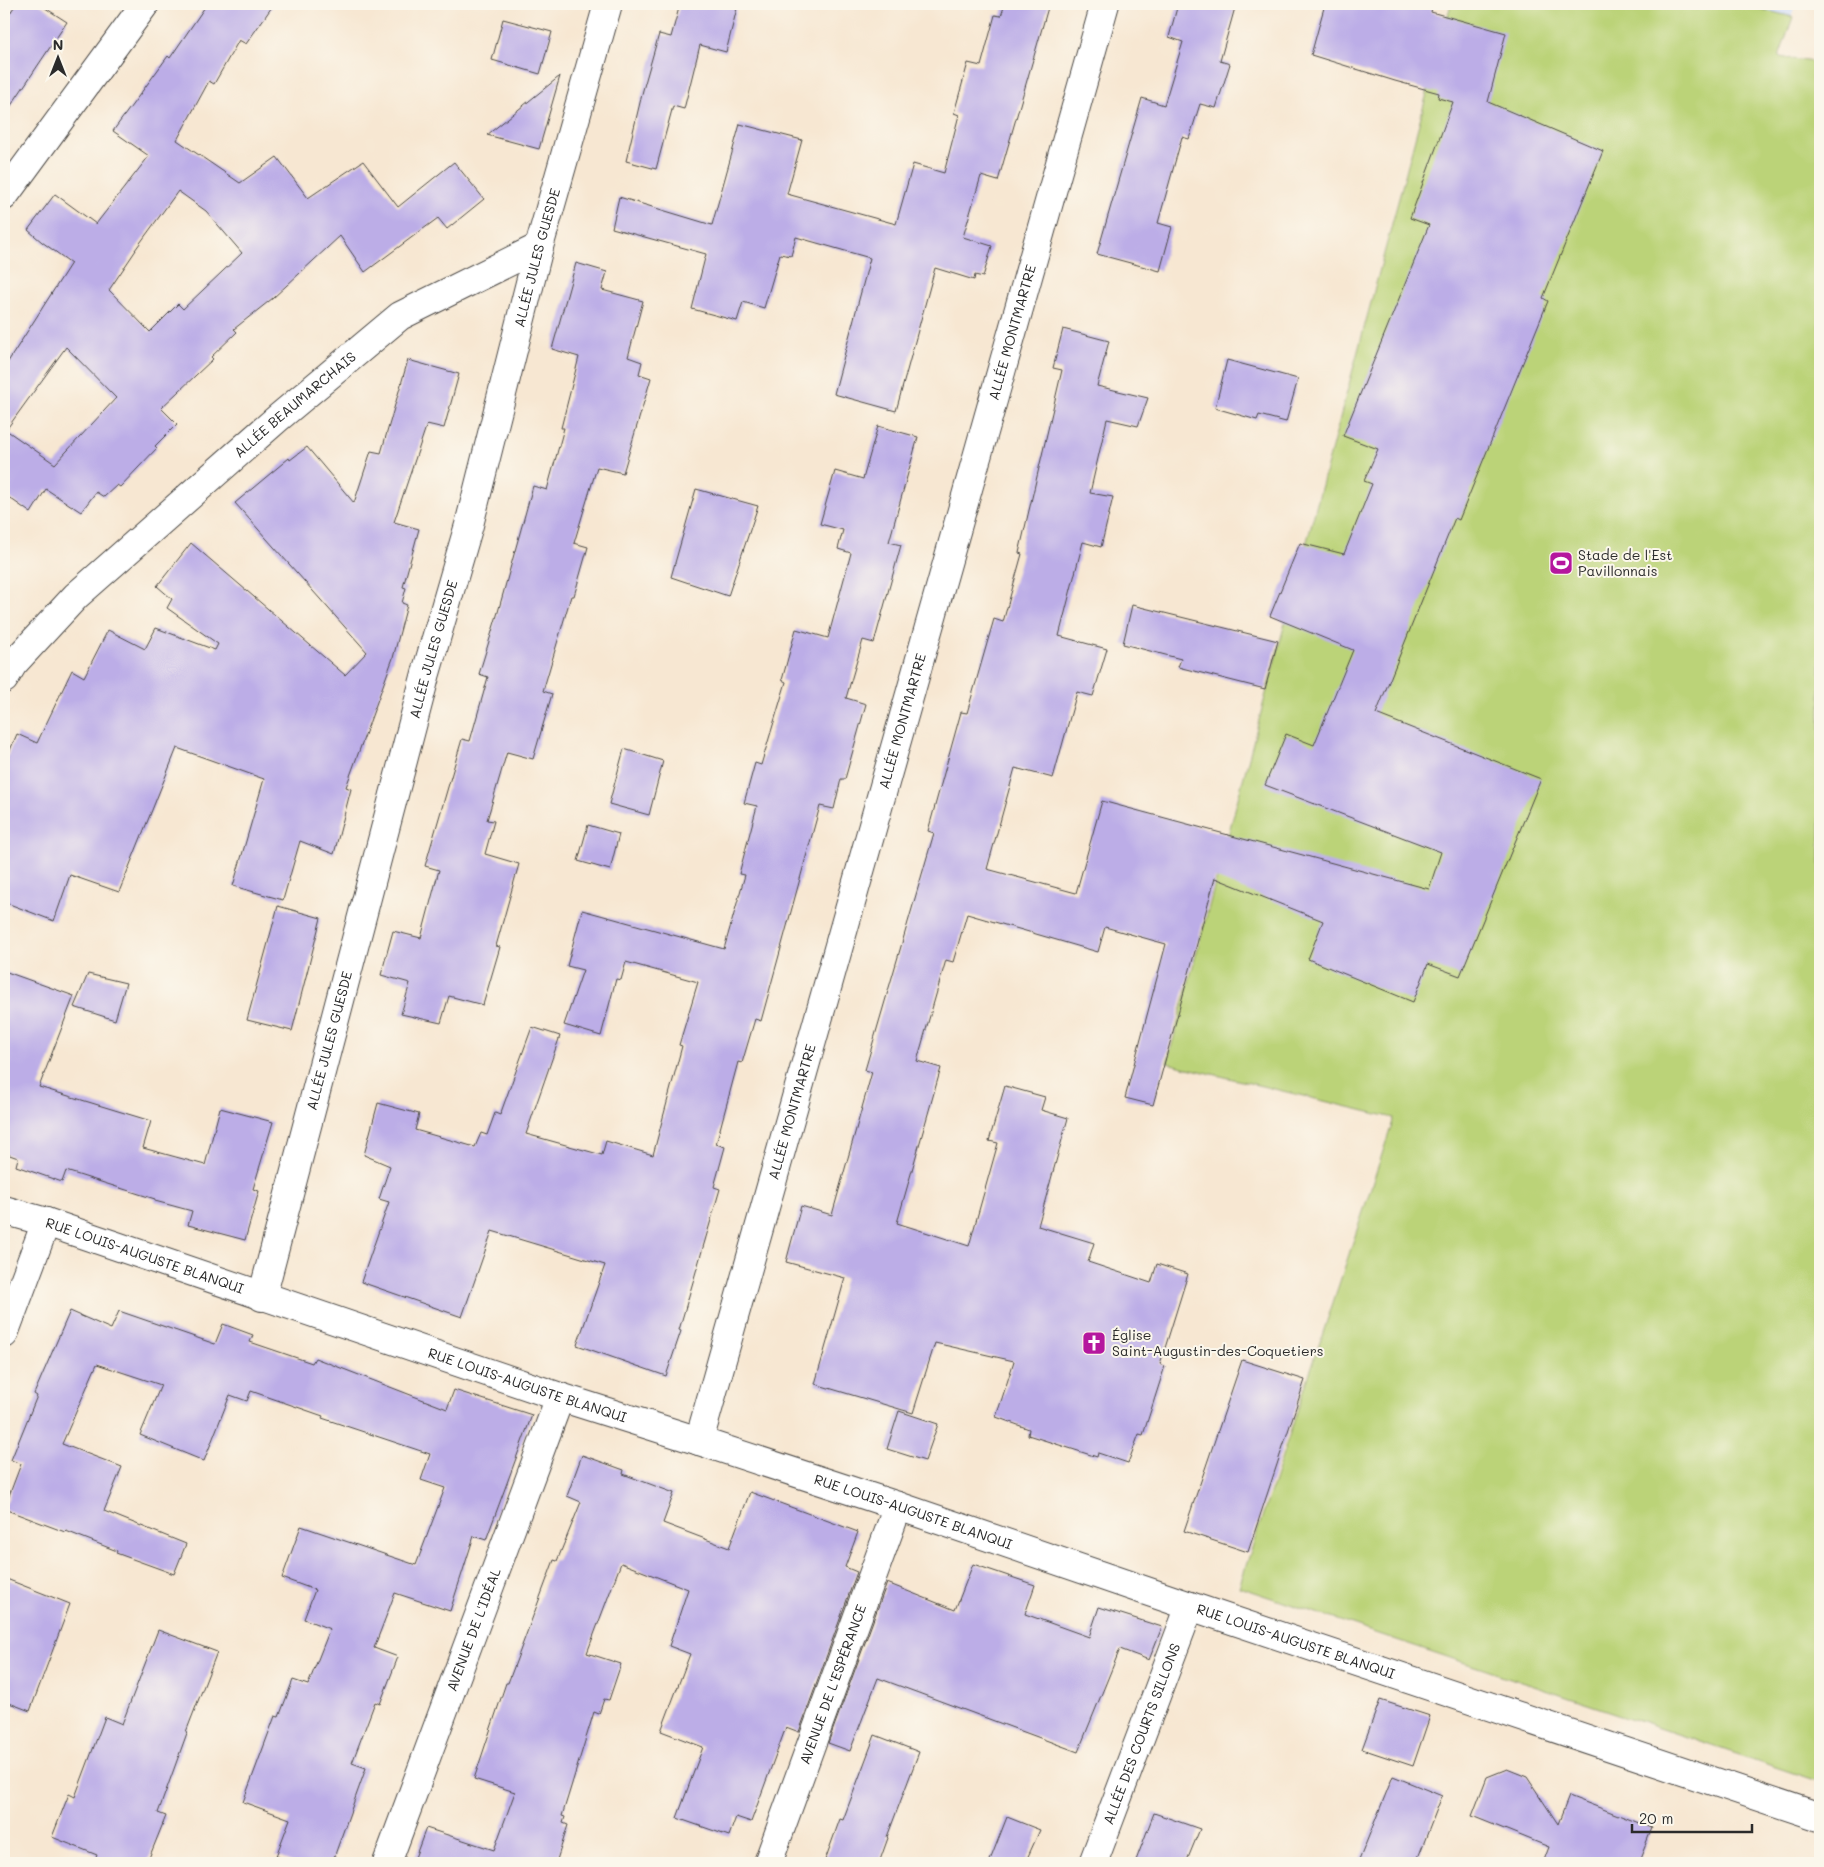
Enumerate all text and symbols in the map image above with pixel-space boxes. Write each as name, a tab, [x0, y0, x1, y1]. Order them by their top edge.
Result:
north arrow	[32, 32, 82, 82]
text: N	[53, 35, 63, 54]
street label: ALLÉE JULES GUESDE	[509, 186, 564, 329]
street label: ALLÉE MONTMARTRE	[984, 262, 1040, 402]
street label: ALLÉE BEAUMARCHAIS	[230, 347, 360, 462]
place label: Stade de l'Est Pavillonnais	[1578, 545, 1672, 580]
sports icon: Stade de l'Est Pavillonnais	[1548, 550, 1574, 576]
street label: ALLÉE JULES GUESDE	[404, 578, 462, 720]
street label: ALLÉE MONTMARTRE	[874, 651, 930, 791]
street label: ALLÉE JULES GUESDE	[301, 969, 356, 1112]
street label: ALLÉE MONTMARTRE	[763, 1042, 820, 1182]
street label: RUE LOUIS-AUGUSTE BLANQUI	[43, 1213, 246, 1298]
place label: Église Saint-Augustin-des-Coquetiers	[1112, 1325, 1324, 1360]
church icon: Église Saint-Augustin-des-Coquetiers	[1081, 1330, 1107, 1356]
street label: RUE LOUIS-AUGUSTE BLANQUI	[426, 1343, 629, 1427]
street label: RUE LOUIS-AUGUSTE BLANQUI	[812, 1469, 1015, 1553]
street label: AVENUE DE L'IDÉAL	[442, 1564, 505, 1694]
street label: RUE LOUIS-AUGUSTE BLANQUI	[1194, 1599, 1398, 1683]
street label: AVENUE DE L'ESPÉRANCE	[795, 1602, 870, 1767]
street label: ALLÉE DES COURTS SILLONS	[1098, 1640, 1184, 1827]
scale bar	[1632, 1802, 1752, 1834]
text: 20 m	[1639, 1808, 1673, 1828]

